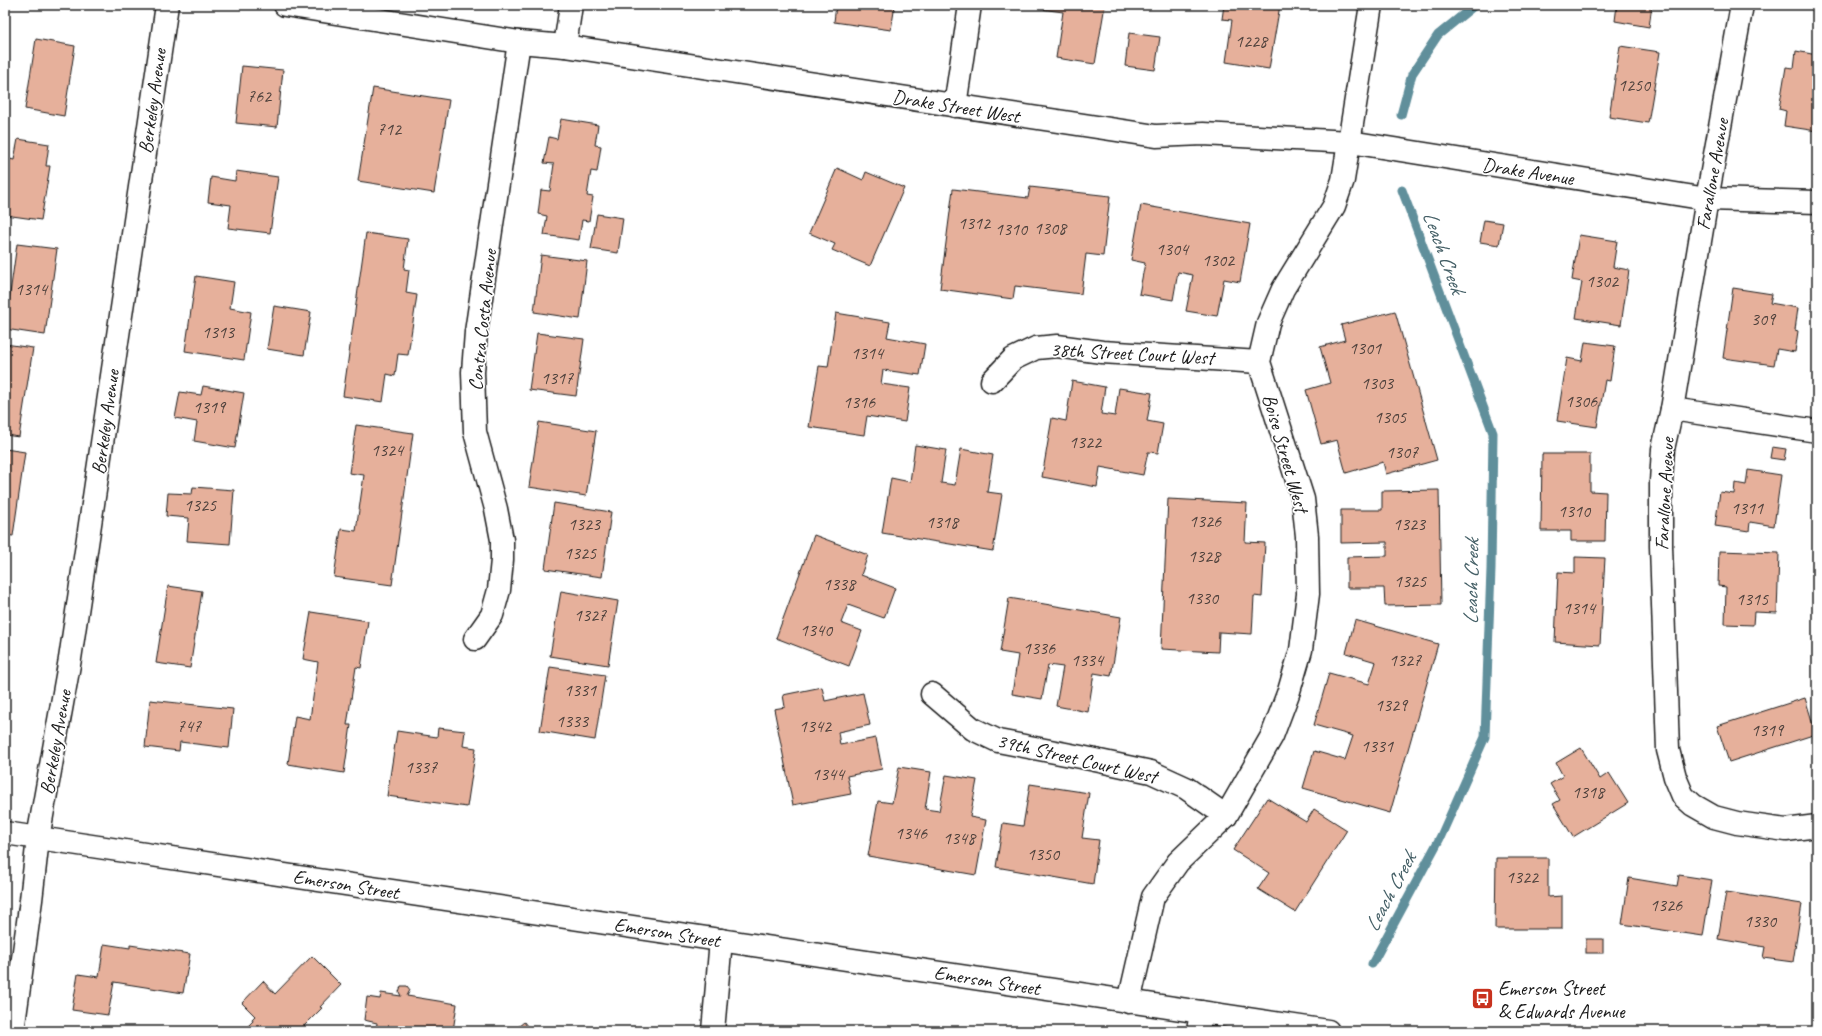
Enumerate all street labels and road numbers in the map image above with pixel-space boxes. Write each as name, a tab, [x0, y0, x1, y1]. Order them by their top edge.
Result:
street label: Berkeley Avenue	[133, 46, 172, 155]
street label: Drake Street West	[890, 84, 1024, 129]
street label: Farallone Avenue	[1690, 115, 1735, 232]
street label: Drake Avenue	[1480, 152, 1577, 191]
street label: Contra Costa Avenue	[463, 247, 502, 392]
street label: 38th Street Court West	[1050, 337, 1218, 370]
street label: Berkeley Avenue	[86, 367, 125, 476]
street label: Boise Street West	[1257, 391, 1315, 518]
street label: Farallone Avenue	[1649, 436, 1680, 551]
street label: Berkeley Avenue	[34, 686, 77, 796]
street label: 39th Street Court West	[994, 728, 1163, 790]
street label: Emerson Street	[291, 864, 403, 906]
street label: Emerson Street	[612, 912, 724, 954]
street label: Emerson Street	[932, 960, 1044, 1002]

